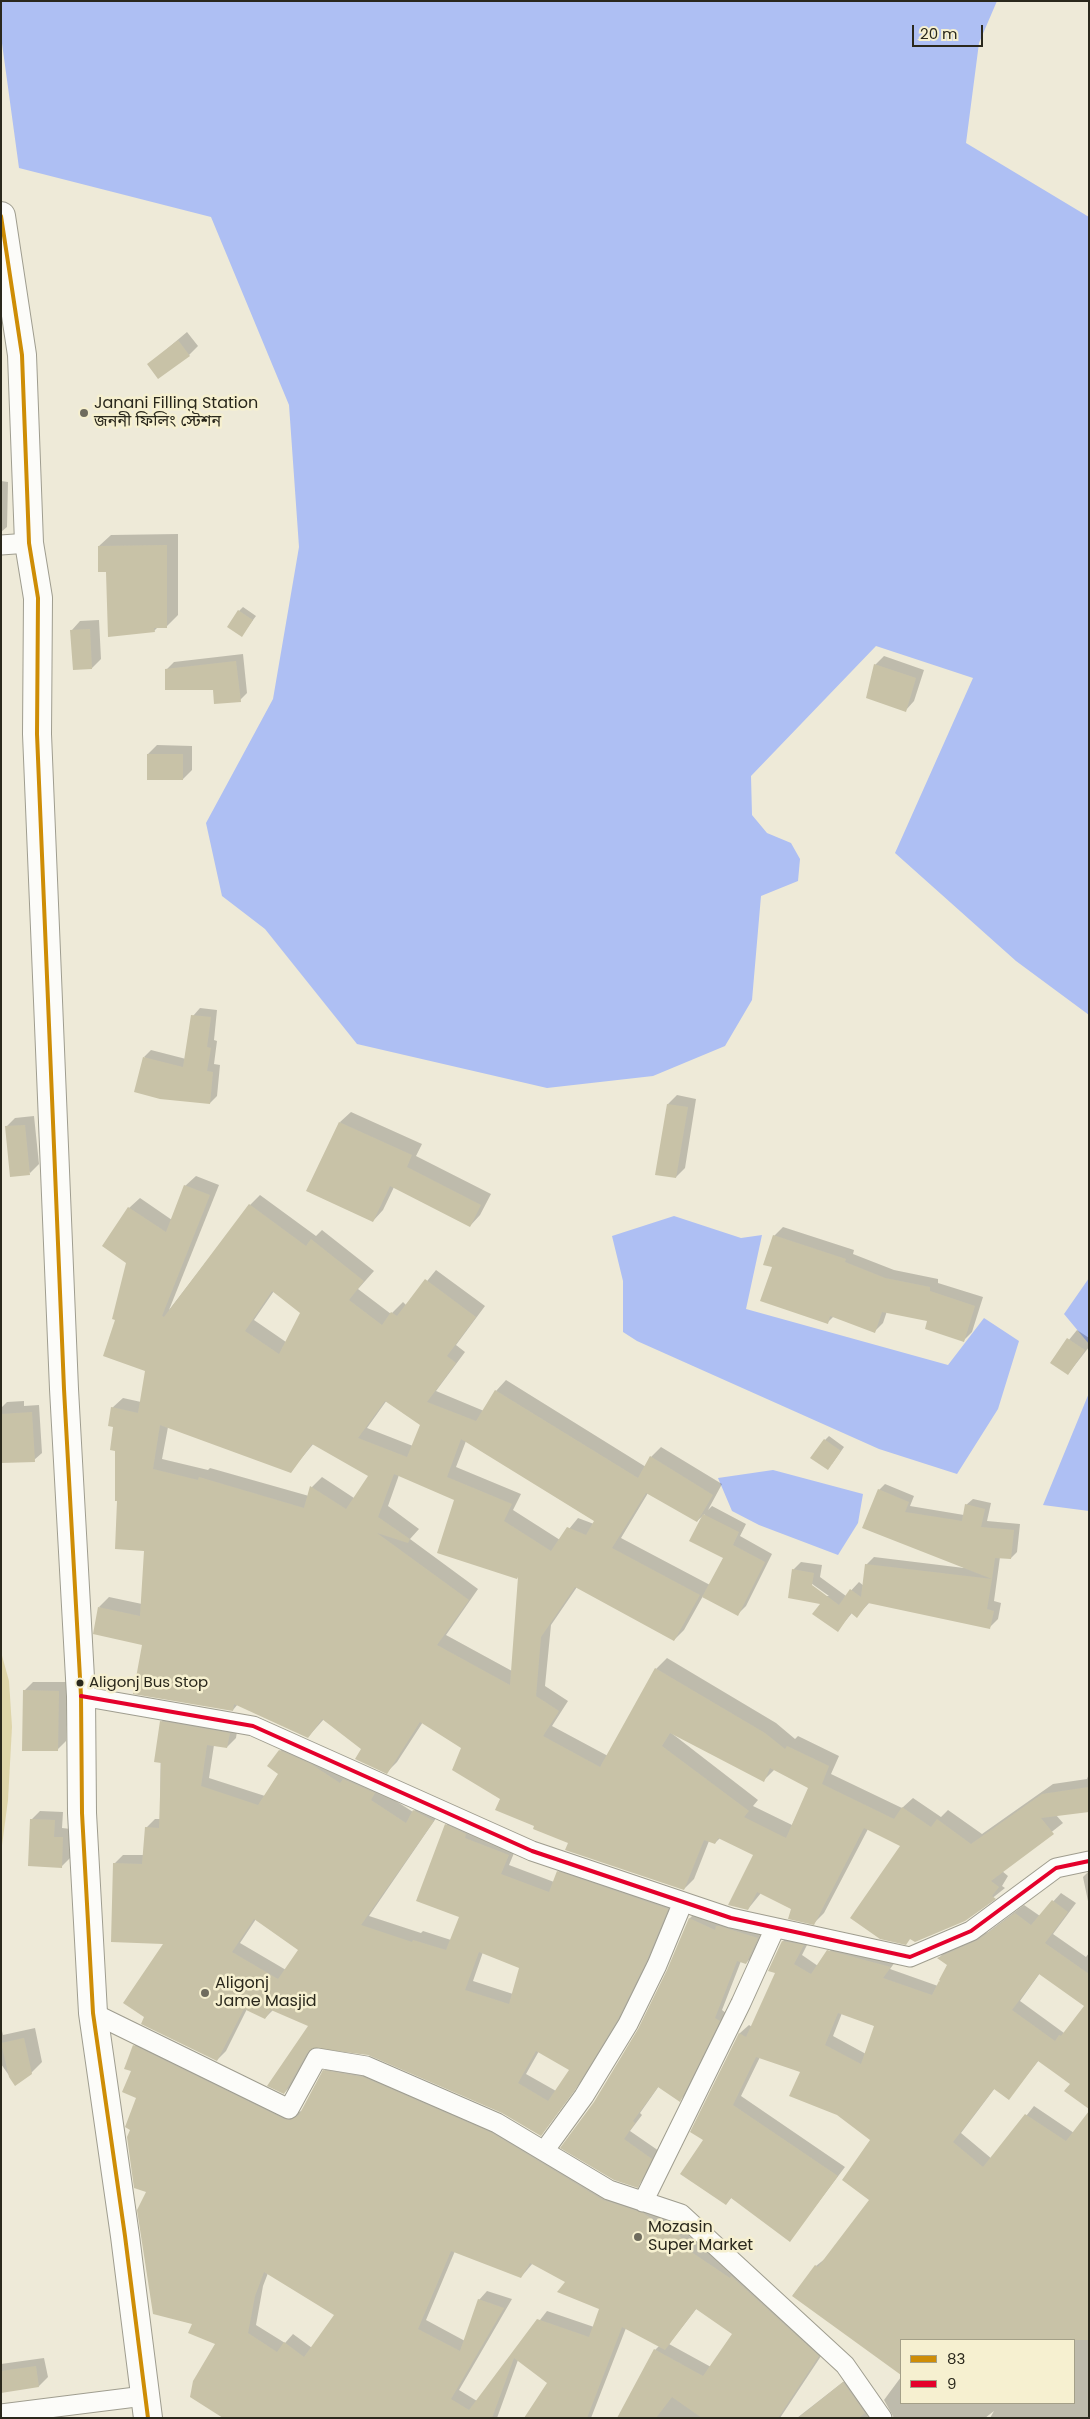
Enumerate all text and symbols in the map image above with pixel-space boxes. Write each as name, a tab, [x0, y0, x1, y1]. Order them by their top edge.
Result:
scale bar	[915, 15, 986, 47]
text: 20 m	[920, 23, 958, 44]
place label: Janani Filling Station জননী ফিলিং স্টেশন	[94, 394, 258, 432]
marker: Janani Filling Station জননী ফিলিং স্টেশন	[78, 407, 90, 419]
place label: Aligonj Bus Stop	[89, 1674, 208, 1692]
marker: Aligonj Bus Stop	[75, 1678, 85, 1688]
place label: Aligonj Jame Masjid	[215, 1974, 317, 2012]
marker: Aligonj Jame Masjid	[199, 1987, 211, 1999]
place label: Mozasin Super Market	[648, 2218, 753, 2256]
marker: Mozasin Super Market	[632, 2231, 644, 2243]
legend	[900, 2339, 1075, 2404]
text: 83	[947, 2348, 965, 2369]
text: 9	[947, 2373, 956, 2394]

